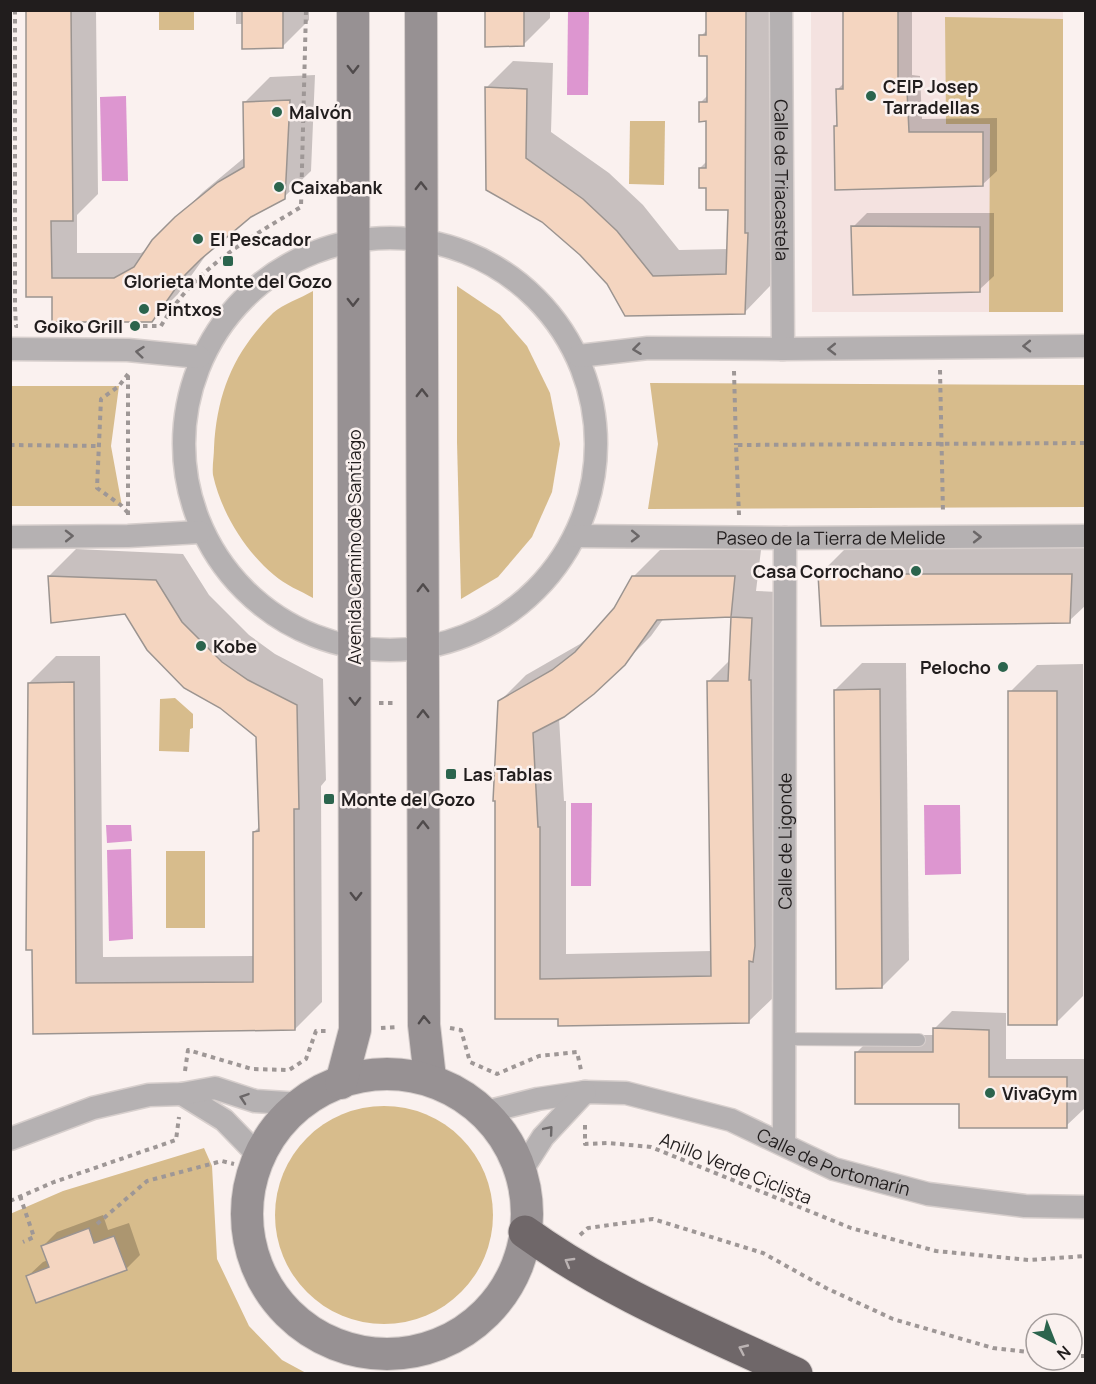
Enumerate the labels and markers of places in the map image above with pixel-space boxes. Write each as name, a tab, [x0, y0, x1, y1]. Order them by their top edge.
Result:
place label: CEIP Josep Tarradellas	[883, 74, 980, 119]
marker: CEIP Josep Tarradellas	[864, 89, 878, 103]
place label: Malvón	[289, 100, 352, 124]
marker: Malvón	[270, 105, 284, 119]
place label: Caixabank	[291, 175, 383, 199]
marker: Caixabank	[272, 180, 286, 194]
place label: El Pescador	[210, 227, 311, 251]
marker: El Pescador	[191, 232, 205, 246]
marker: Glorieta Monte del Gozo	[221, 254, 235, 268]
place label: Glorieta Monte del Gozo	[124, 269, 332, 293]
place label: Pintxos	[156, 297, 222, 321]
marker: Pintxos	[137, 302, 151, 316]
place label: Goiko Grill	[34, 314, 123, 338]
marker: Goiko Grill	[128, 319, 142, 333]
place label: Casa Corrochano	[753, 559, 904, 583]
marker: Casa Corrochano	[909, 564, 923, 578]
place label: Kobe	[213, 634, 257, 658]
marker: Kobe	[194, 639, 208, 653]
place label: Pelocho	[920, 655, 991, 679]
marker: Pelocho	[996, 660, 1010, 674]
place label: Las Tablas	[463, 762, 553, 786]
marker: Las Tablas	[444, 767, 458, 781]
place label: Monte del Gozo	[341, 787, 475, 811]
marker: Monte del Gozo	[322, 792, 336, 806]
place label: VivaGym	[1002, 1081, 1077, 1105]
marker: VivaGym	[983, 1086, 997, 1100]

